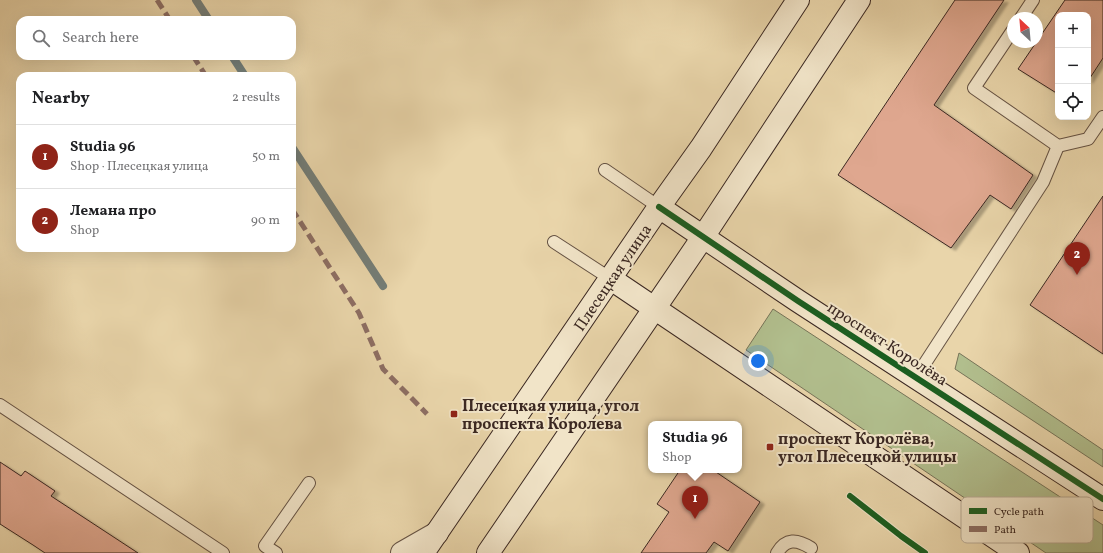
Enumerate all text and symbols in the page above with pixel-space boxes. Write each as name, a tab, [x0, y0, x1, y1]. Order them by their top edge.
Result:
north arrow	[1007, 12, 1043, 48]
map controls	[1055, 12, 1091, 120]
button: +	[1055, 12, 1091, 48]
search box	[16, 16, 296, 60]
icon: search	[30, 27, 52, 49]
text: Search here	[62, 28, 139, 49]
button: −	[1055, 48, 1091, 84]
button: locate	[1055, 84, 1091, 120]
text: Nearby	[32, 87, 90, 110]
text: 2 results	[232, 89, 280, 107]
text: Studia 96	[70, 137, 136, 158]
text: 1	[42, 148, 48, 166]
text: 50 m	[252, 148, 280, 166]
text: Shop · Плесецкая улица	[70, 158, 209, 176]
text: Лемана про	[70, 201, 156, 222]
text: 2	[42, 212, 48, 230]
text: 90 m	[251, 212, 280, 230]
street label: Плесецкая улица	[570, 220, 658, 336]
text: Shop	[70, 222, 99, 240]
pin: 2	[1064, 242, 1090, 275]
street label: проспект Королёва	[822, 297, 951, 392]
your location	[748, 351, 768, 371]
place label: Плесецкая улица, угол проспекта Королева	[462, 396, 639, 436]
marker: Плесецкая улица, угол проспекта Королева	[449, 409, 459, 419]
popup	[648, 421, 742, 473]
text: Studia 96	[662, 428, 728, 449]
place label: проспект Королёва, угол Плесецкой улицы	[778, 429, 957, 469]
marker: проспект Королёва, угол Плесецкой улицы	[765, 442, 775, 452]
text: Shop	[662, 449, 692, 467]
pin: 1	[682, 486, 708, 519]
legend	[961, 497, 1093, 543]
text: Cycle path	[994, 505, 1044, 520]
text: Path	[994, 523, 1017, 538]

